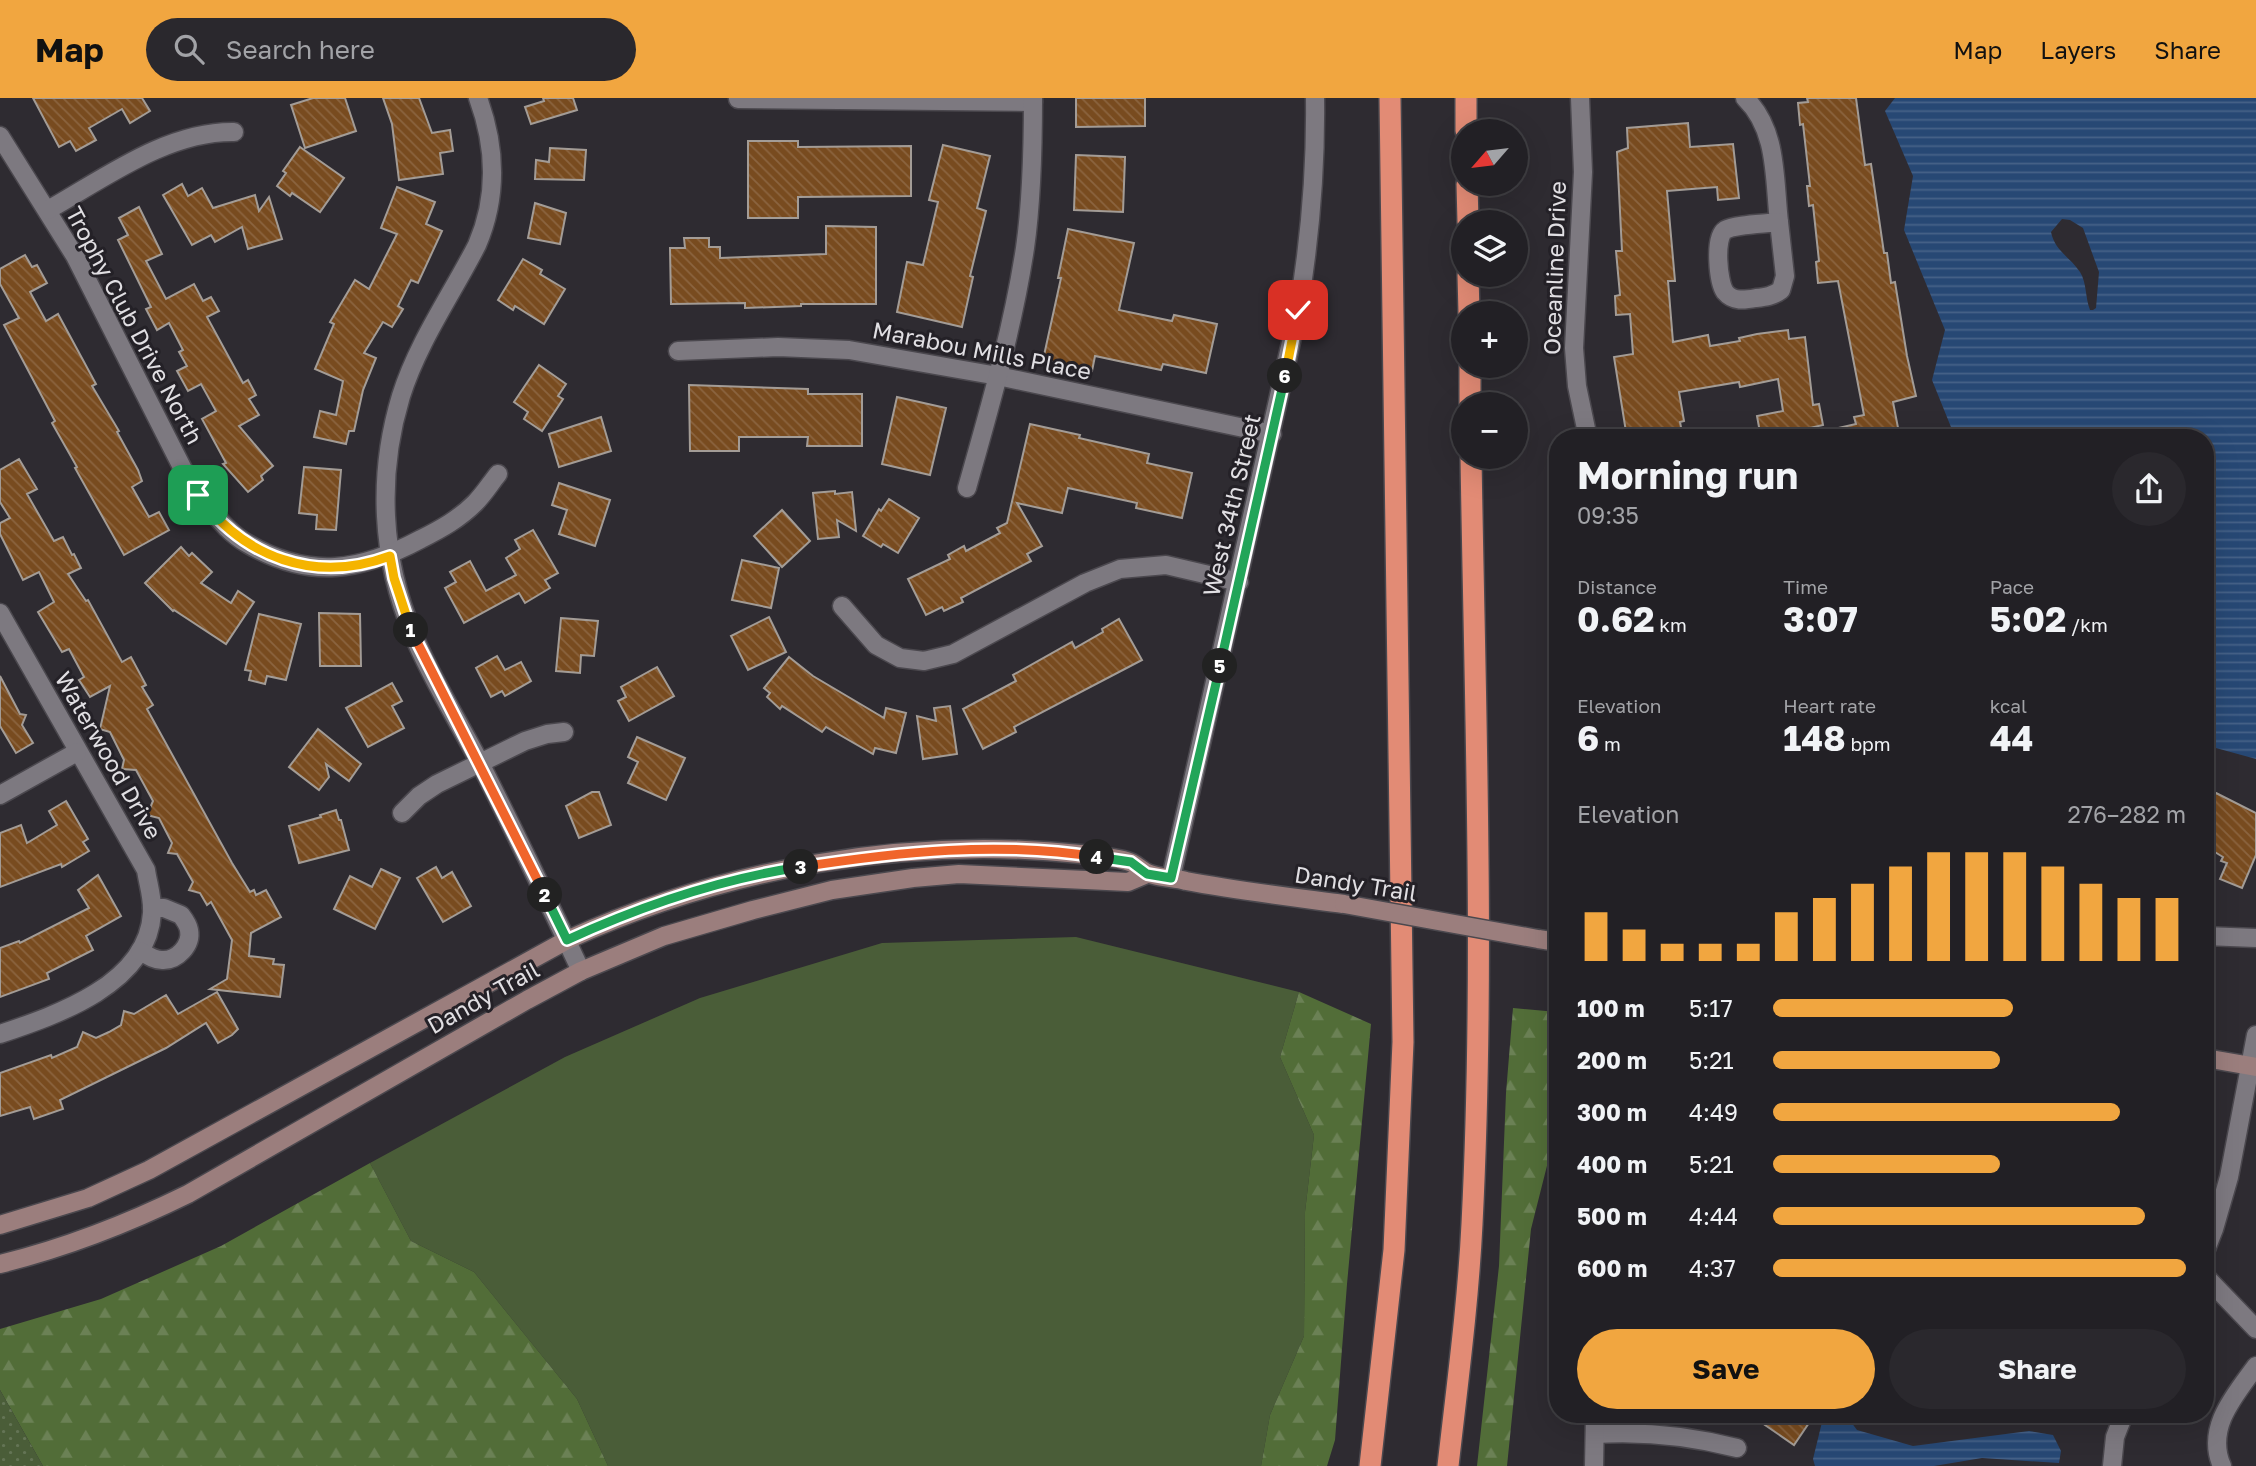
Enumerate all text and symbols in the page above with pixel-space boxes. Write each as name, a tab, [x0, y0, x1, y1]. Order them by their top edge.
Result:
search box	[146, 18, 636, 81]
text: Map	[35, 30, 104, 69]
icon: search	[170, 30, 208, 68]
text: Search here	[226, 34, 375, 65]
text: Map	[1953, 35, 2002, 64]
text: Layers	[2040, 35, 2116, 64]
text: Share	[2154, 35, 2221, 64]
north arrow	[1451, 119, 1528, 196]
map controls	[1451, 119, 1528, 469]
street label: Oceanline Drive	[1537, 181, 1571, 355]
street label: Trophy Club Drive North	[60, 202, 210, 448]
button: layers	[1451, 210, 1528, 287]
pin	[1268, 280, 1328, 340]
icon: check	[1279, 291, 1317, 329]
button: +	[1451, 301, 1528, 378]
street label: Marabou Mills Place	[870, 315, 1094, 385]
pin: 6	[1268, 358, 1302, 394]
text: 6	[1278, 364, 1291, 387]
button: −	[1451, 392, 1528, 469]
street label: West 34th Street	[1196, 411, 1266, 599]
text: Morning run	[1577, 452, 1798, 497]
button: share	[2112, 452, 2186, 526]
pin	[168, 465, 228, 525]
icon: arrive	[179, 476, 217, 514]
text: 09:35	[1577, 501, 1639, 529]
text: Distance	[1577, 575, 1657, 598]
text: Time	[1783, 575, 1828, 598]
text: Pace	[1990, 575, 2034, 598]
text: 0.62	[1577, 598, 1655, 640]
text: 3:07	[1783, 598, 1858, 640]
text: 5:02	[1990, 598, 2066, 640]
pin: 1	[394, 612, 428, 648]
text: km	[1655, 613, 1687, 636]
text: /km	[2066, 613, 2108, 636]
text: 1	[406, 618, 415, 641]
pin: 5	[1202, 648, 1238, 684]
text: 5	[1214, 654, 1225, 677]
street label: Waterwood Drive	[50, 666, 168, 844]
text: Elevation	[1577, 694, 1662, 717]
text: Heart rate	[1783, 694, 1876, 717]
text: kcal	[1990, 694, 2027, 717]
text: 6	[1577, 717, 1599, 759]
text: 148	[1783, 717, 1846, 759]
text: 44	[1990, 717, 2033, 759]
text: m	[1599, 732, 1621, 755]
text: bpm	[1846, 732, 1891, 755]
text: Elevation	[1577, 800, 1679, 828]
text: 276–282 m	[2068, 800, 2186, 828]
pin: 4	[1080, 840, 1114, 874]
text: 4	[1091, 845, 1102, 868]
pin: 3	[784, 850, 818, 884]
text: 3	[795, 855, 806, 878]
street label: Dandy Trail	[1293, 860, 1419, 906]
pin: 2	[528, 878, 562, 912]
text: 2	[539, 883, 550, 906]
street label: Dandy Trail	[422, 955, 544, 1039]
text: 100 m	[1577, 994, 1645, 1022]
text: 5:17	[1689, 994, 1733, 1022]
text: 200 m	[1577, 1046, 1647, 1074]
text: 5:21	[1689, 1046, 1734, 1074]
text: 300 m	[1577, 1098, 1647, 1126]
text: 4:49	[1689, 1098, 1738, 1126]
text: 400 m	[1577, 1150, 1647, 1178]
text: 5:21	[1689, 1150, 1734, 1178]
text: 500 m	[1577, 1202, 1647, 1230]
text: 4:44	[1689, 1202, 1738, 1230]
text: 600 m	[1577, 1254, 1647, 1282]
text: 4:37	[1689, 1254, 1736, 1282]
button: Save	[1577, 1329, 1875, 1409]
button: Share	[1889, 1329, 2186, 1409]

